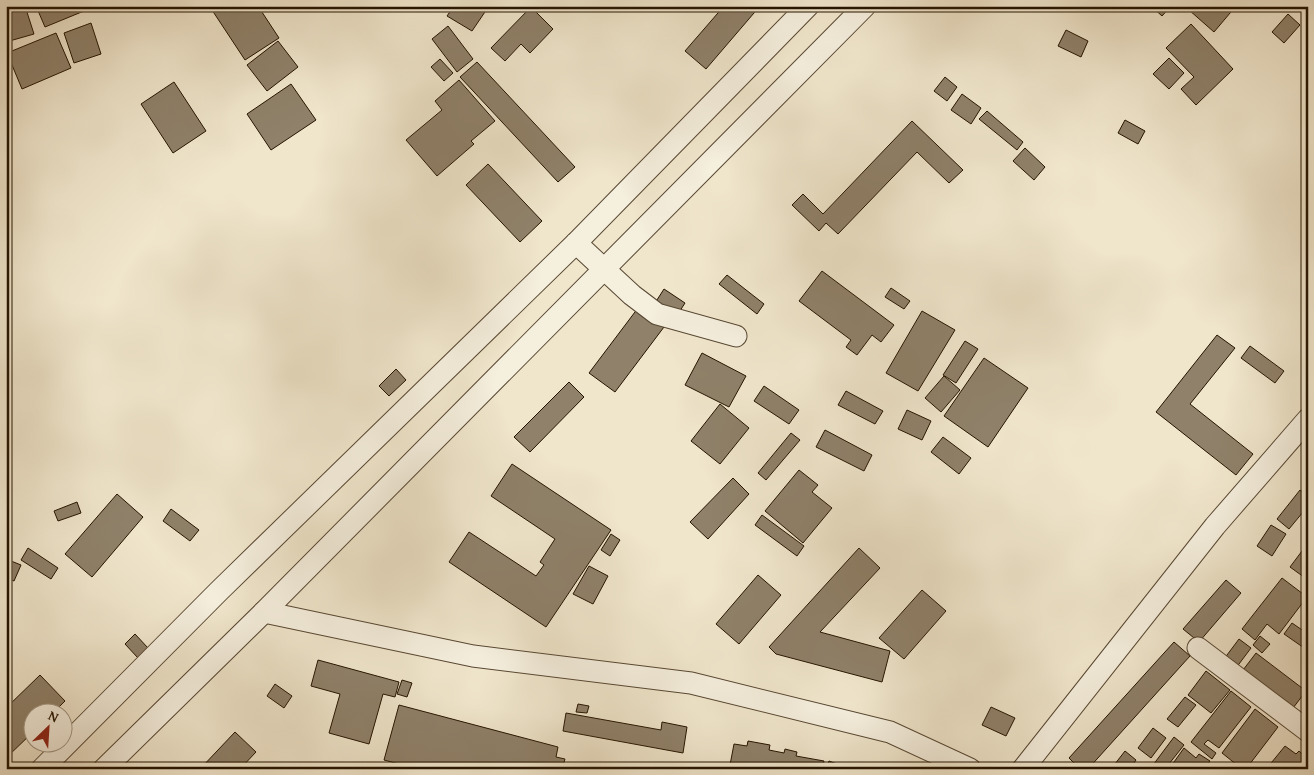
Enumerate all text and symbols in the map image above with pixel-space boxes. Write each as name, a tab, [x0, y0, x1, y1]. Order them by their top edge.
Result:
north arrow	[22, 702, 72, 752]
text: N	[45, 705, 63, 728]

